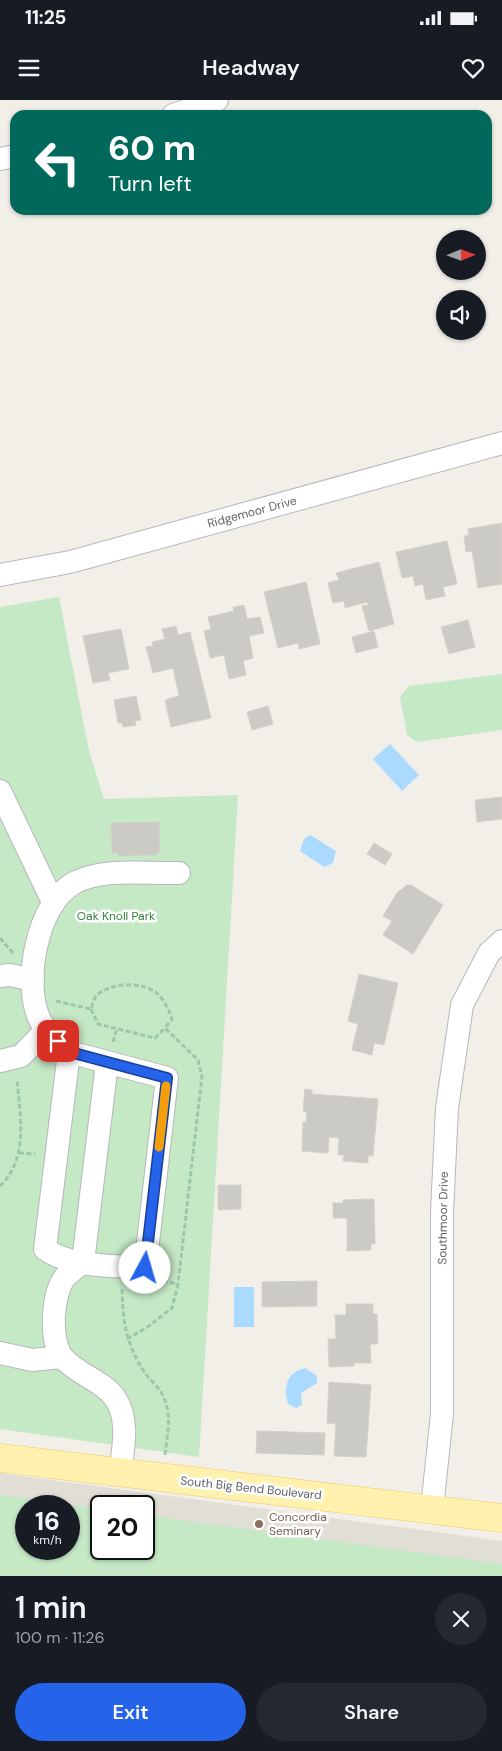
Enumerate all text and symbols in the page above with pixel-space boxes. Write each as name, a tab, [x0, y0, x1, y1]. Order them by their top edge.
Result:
text: 11:25	[25, 5, 66, 30]
text: Headway	[202, 53, 300, 82]
icon: menu	[15, 54, 43, 82]
icon: heart	[459, 54, 487, 82]
text: 60 m	[108, 125, 196, 171]
icon: left	[25, 130, 90, 195]
text: Turn left	[108, 169, 192, 198]
north arrow	[436, 230, 486, 280]
map controls	[436, 230, 486, 340]
button: sound	[436, 290, 486, 340]
street label: Ridgemoor Drive	[206, 492, 299, 532]
park label: Oak Knoll Park	[77, 908, 155, 924]
pin	[37, 1020, 79, 1062]
icon: arrive	[44, 1027, 72, 1055]
street label: Southmoor Drive	[434, 1171, 452, 1265]
position arrow	[118, 1241, 170, 1293]
street label: South Big Bend Boulevard	[179, 1473, 323, 1503]
speed limit sign: 20	[90, 1495, 155, 1560]
text: 16	[35, 1505, 60, 1538]
place label: Concordia Seminary	[269, 1509, 327, 1539]
marker: Concordia Seminary	[253, 1518, 265, 1530]
text: km/h	[33, 1532, 62, 1548]
text: 1 min	[15, 1588, 87, 1627]
button: close	[435, 1593, 487, 1645]
text: 100 m · 11:26	[15, 1627, 105, 1648]
button: Exit	[15, 1683, 246, 1741]
button: Share	[256, 1683, 487, 1741]

